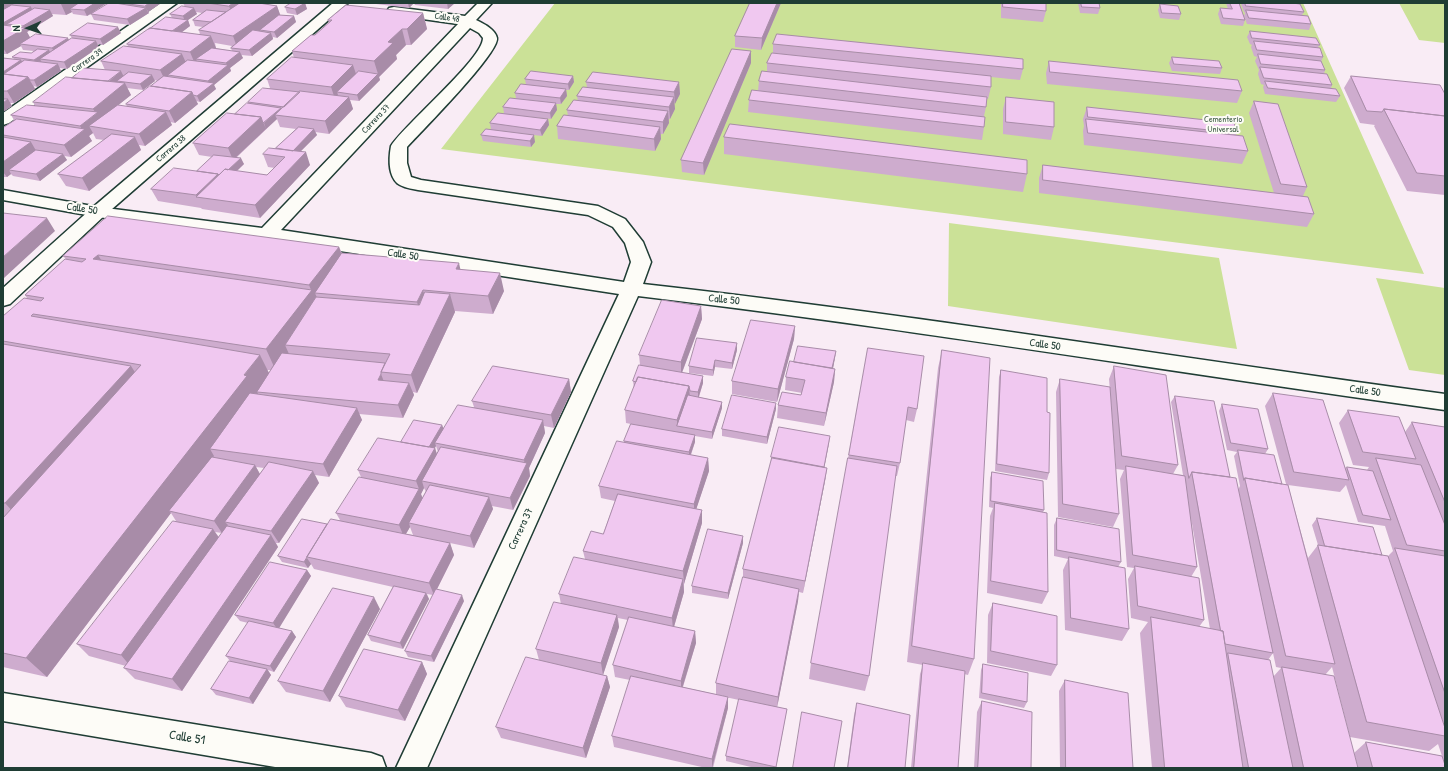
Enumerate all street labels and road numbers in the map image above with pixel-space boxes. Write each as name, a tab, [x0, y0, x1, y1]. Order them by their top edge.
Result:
street label: Calle 48	[434, 11, 460, 25]
street label: Carrera 39	[69, 46, 105, 76]
street label: Carrera 37	[360, 102, 392, 136]
street label: Carrera 38	[154, 133, 188, 165]
street label: Calle 50	[65, 200, 99, 218]
street label: Calle 50	[386, 246, 420, 264]
street label: Calle 50	[708, 292, 740, 308]
street label: Calle 50	[1028, 336, 1062, 354]
street label: Calle 50	[1348, 382, 1382, 400]
street label: Carrera 37	[506, 506, 536, 552]
street label: Calle 51	[168, 727, 206, 749]

